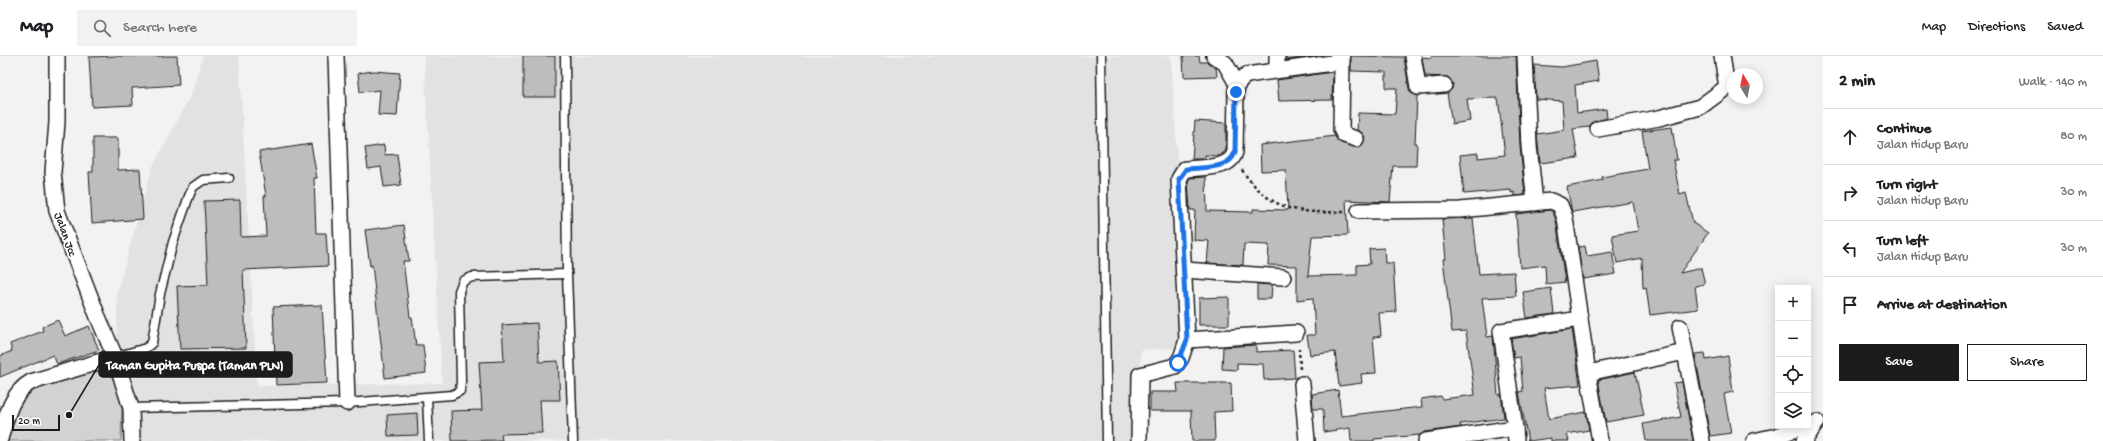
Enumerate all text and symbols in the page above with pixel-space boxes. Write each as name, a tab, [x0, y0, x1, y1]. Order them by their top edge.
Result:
search box	[77, 10, 357, 46]
text: Map	[20, 16, 53, 39]
icon: search	[91, 17, 113, 39]
text: Search here	[123, 19, 197, 37]
text: Map	[1922, 19, 1946, 36]
text: Directions	[1968, 19, 2025, 36]
text: Saved	[2047, 19, 2083, 36]
north arrow	[1727, 68, 1763, 104]
text: 2 min	[1839, 72, 1875, 92]
text: Walk · 140 m	[2019, 75, 2087, 90]
route end	[1227, 83, 1245, 101]
text: Continue	[1877, 120, 1931, 138]
icon: ahead	[1839, 126, 1861, 148]
text: 80 m	[2060, 129, 2087, 144]
text: Jalan Hidup Baru	[1877, 138, 1968, 153]
text: Turn right	[1877, 176, 1937, 194]
icon: right	[1839, 182, 1861, 204]
text: 30 m	[2061, 185, 2087, 200]
text: Jalan Hidup Baru	[1877, 194, 1968, 209]
street label: Jalan Jcc	[50, 211, 79, 259]
text: Turn left	[1877, 232, 1928, 250]
icon: left	[1839, 238, 1861, 260]
text: 30 m	[2061, 241, 2087, 256]
text: Jalan Hidup Baru	[1877, 250, 1968, 265]
map controls	[1775, 285, 1811, 429]
button: +	[1775, 285, 1811, 321]
icon: arrive	[1839, 294, 1861, 316]
text: Arrive at destination	[1877, 296, 2007, 314]
button: −	[1775, 321, 1811, 357]
button: Save	[1839, 344, 1959, 381]
button: Share	[1967, 344, 2087, 381]
callout: Taman Gupita Puspa (Taman PLN)	[99, 352, 292, 377]
route start	[1169, 354, 1187, 372]
button: locate	[1775, 357, 1811, 393]
text: Taman Gupita Puspa (Taman PLN)	[105, 359, 284, 375]
button: layers	[1775, 393, 1811, 429]
scale bar	[12, 413, 60, 432]
text: 20 m	[18, 416, 40, 428]

